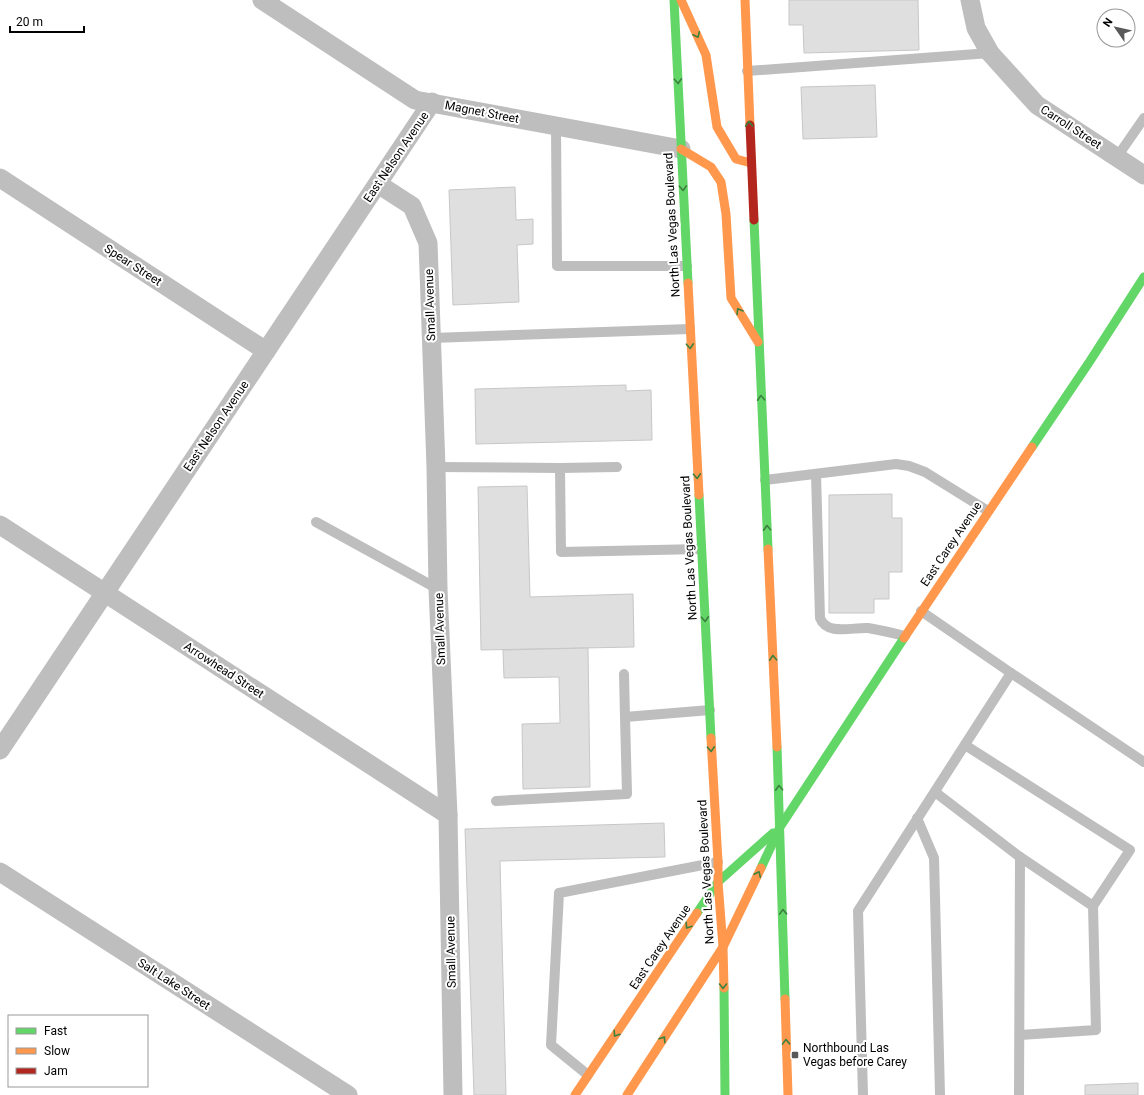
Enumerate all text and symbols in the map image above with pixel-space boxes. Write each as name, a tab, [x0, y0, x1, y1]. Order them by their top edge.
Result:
scale bar	[10, 8, 84, 34]
north arrow	[1096, 8, 1136, 48]
text: 20 m	[16, 15, 43, 29]
text: N	[1101, 16, 1116, 30]
one-way arrow	[692, 31, 700, 39]
one-way arrow	[673, 78, 682, 84]
street label: Magnet Street	[444, 98, 520, 126]
street label: Carroll Street	[1038, 102, 1104, 152]
street label: East Nelson Avenue	[361, 109, 431, 205]
one-way arrow	[745, 121, 754, 127]
street label: North Las Vegas Boulevard	[661, 152, 683, 298]
one-way arrow	[678, 185, 687, 191]
street label: Spear Street	[102, 241, 164, 289]
street label: Small Avenue	[422, 269, 438, 341]
one-way arrow	[737, 308, 744, 315]
one-way arrow	[686, 343, 695, 349]
street label: East Nelson Avenue	[181, 378, 251, 474]
one-way arrow	[757, 395, 766, 401]
one-way arrow	[693, 473, 702, 479]
street label: North Las Vegas Boulevard	[678, 475, 700, 621]
street label: East Carey Avenue	[918, 499, 984, 589]
one-way arrow	[763, 525, 772, 531]
street label: Small Avenue	[432, 593, 448, 665]
one-way arrow	[701, 616, 709, 622]
street label: Arrowhead Street	[181, 639, 267, 701]
one-way arrow	[769, 655, 777, 661]
one-way arrow	[707, 746, 716, 752]
one-way arrow	[774, 785, 783, 791]
street label: North Las Vegas Boulevard	[695, 799, 717, 945]
one-way arrow	[753, 871, 761, 878]
street label: East Carey Avenue	[627, 902, 693, 992]
one-way arrow	[779, 909, 787, 915]
street label: Small Avenue	[443, 916, 459, 988]
one-way arrow	[686, 922, 693, 929]
street label: Salt Lake Street	[135, 955, 213, 1013]
one-way arrow	[719, 983, 727, 989]
legend	[8, 1015, 148, 1087]
text: Fast	[44, 1024, 67, 1038]
one-way arrow	[613, 1030, 621, 1037]
one-way arrow	[659, 1036, 666, 1043]
one-way arrow	[782, 1039, 791, 1045]
place label: Northbound Las Vegas before Carey	[803, 1041, 907, 1069]
text: Slow	[44, 1044, 70, 1058]
marker: Northbound Las Vegas before Carey	[790, 1050, 800, 1060]
text: Jam	[44, 1064, 68, 1078]

